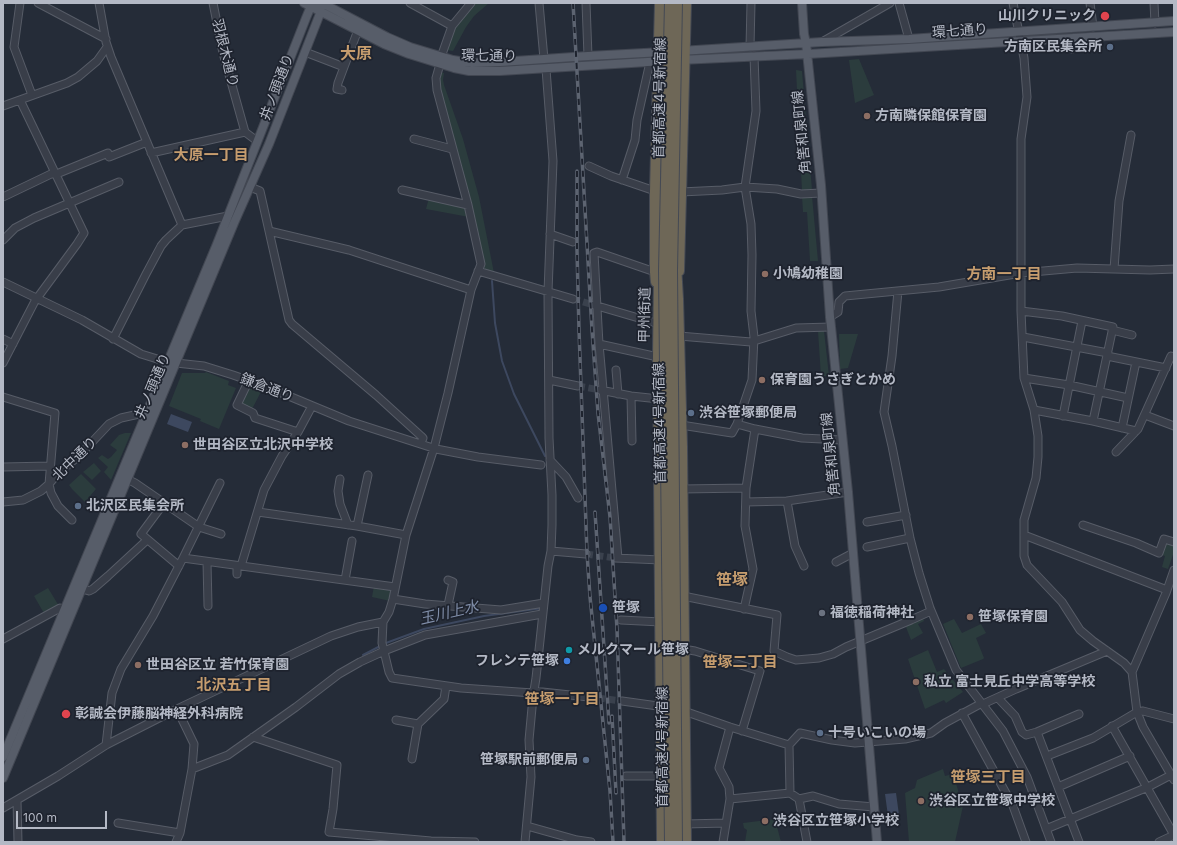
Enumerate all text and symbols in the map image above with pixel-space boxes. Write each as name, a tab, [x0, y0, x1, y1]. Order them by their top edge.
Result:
place label: 山川クリニック	[998, 8, 1096, 24]
marker: 山川クリニック	[1099, 10, 1111, 22]
street label: 羽根木通り	[208, 17, 242, 89]
street label: 環七通り	[931, 21, 989, 41]
street label: 首都高速4号新宿線	[651, 37, 669, 159]
place label: 方南区民集会所	[1004, 39, 1102, 55]
marker: 方南区民集会所	[1105, 42, 1115, 52]
district label: 大原	[340, 44, 372, 64]
street label: 環七通り	[461, 47, 517, 65]
street label: 井ノ頭通り	[257, 51, 297, 123]
street label: 角筈和泉町線	[789, 89, 815, 175]
place label: 方南隣保館保育園	[875, 108, 987, 124]
marker: 方南隣保館保育園	[862, 111, 872, 121]
district label: 大原一丁目	[174, 146, 248, 164]
district label: 方南一丁目	[967, 265, 1041, 283]
place label: 小鳩幼稚園	[773, 266, 843, 282]
marker: 小鳩幼稚園	[760, 269, 770, 279]
street label: 甲州街道	[636, 287, 654, 343]
street label: 井ノ頭通り	[132, 351, 174, 421]
street label: 首都高速4号新宿線	[651, 362, 669, 484]
street label: 鎌倉通り	[238, 370, 296, 406]
place label: 保育園うさぎとかめ	[770, 372, 896, 388]
marker: 保育園うさぎとかめ	[757, 375, 767, 385]
place label: 渋谷笹塚郵便局	[699, 405, 797, 421]
marker: 渋谷笹塚郵便局	[686, 408, 696, 418]
street label: 角筈和泉町線	[818, 411, 844, 497]
street label: 北中通り	[49, 434, 101, 484]
place label: 世田谷区立北沢中学校	[193, 437, 333, 453]
marker: 世田谷区立北沢中学校	[180, 440, 190, 450]
place label: 北沢区民集会所	[86, 498, 184, 514]
marker: 北沢区民集会所	[73, 501, 83, 511]
district label: 笹塚	[716, 570, 748, 590]
water label: 玉川上水	[418, 597, 480, 629]
place label: 笹塚	[612, 600, 640, 616]
marker: 笹塚	[597, 602, 609, 614]
place label: 福徳稲荷神社	[830, 605, 914, 621]
marker: 福徳稲荷神社	[817, 608, 827, 618]
place label: 笹塚保育園	[978, 609, 1048, 625]
marker: 笹塚保育園	[965, 612, 975, 622]
place label: メルクマール笹塚	[577, 642, 689, 658]
marker: メルクマール笹塚	[564, 645, 574, 655]
place label: フレンテ笹塚	[475, 653, 559, 669]
district label: 笹塚二丁目	[703, 653, 777, 671]
marker: フレンテ笹塚	[562, 656, 572, 666]
place label: 世田谷区立 若竹保育園	[146, 657, 289, 673]
marker: 世田谷区立 若竹保育園	[133, 660, 143, 670]
place label: 私立 富士見丘中学高等学校	[924, 674, 1095, 690]
district label: 北沢五丁目	[197, 676, 271, 694]
marker: 私立 富士見丘中学高等学校	[911, 677, 921, 687]
street label: 首都高速4号新宿線	[655, 686, 671, 808]
district label: 笹塚一丁目	[525, 690, 599, 708]
place label: 彰誠会伊藤脳神経外科病院	[75, 706, 243, 722]
marker: 彰誠会伊藤脳神経外科病院	[60, 708, 72, 720]
place label: 十号いこいの場	[828, 725, 926, 741]
marker: 十号いこいの場	[815, 728, 825, 738]
place label: 笹塚駅前郵便局	[480, 752, 578, 768]
marker: 笹塚駅前郵便局	[581, 755, 591, 765]
district label: 笹塚三丁目	[951, 768, 1025, 786]
place label: 渋谷区立笹塚中学校	[929, 793, 1055, 809]
marker: 渋谷区立笹塚中学校	[916, 796, 926, 806]
scale bar	[18, 803, 109, 829]
text: 100 m	[23, 810, 57, 825]
place label: 渋谷区立笹塚小学校	[773, 813, 899, 829]
marker: 渋谷区立笹塚小学校	[760, 816, 770, 826]

